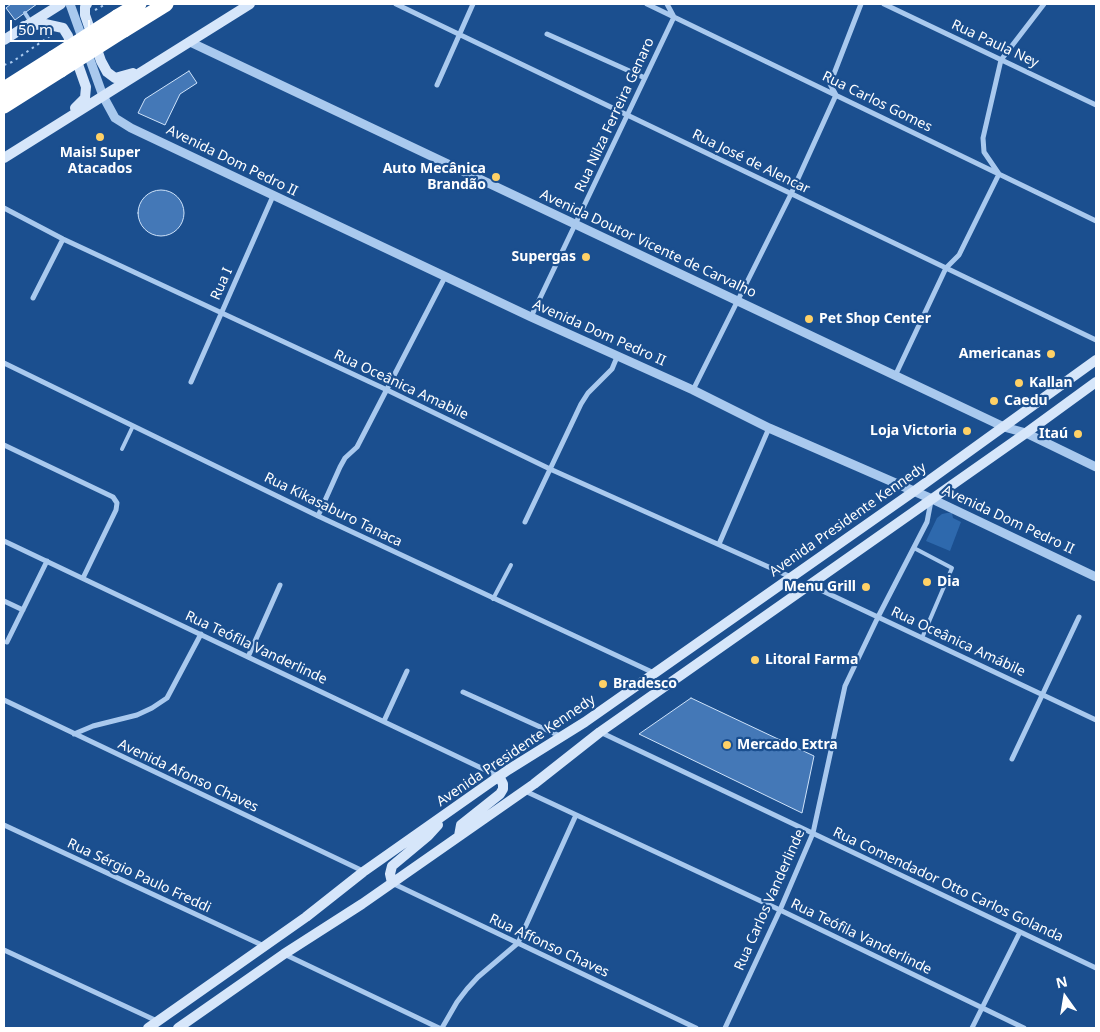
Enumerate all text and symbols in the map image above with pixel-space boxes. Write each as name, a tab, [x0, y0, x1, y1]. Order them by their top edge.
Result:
scale bar	[12, 10, 92, 42]
street label: Rua Paula Ney	[949, 16, 1041, 72]
text: 50 m	[18, 19, 53, 39]
street label: Rua Nilza Ferreira Genaro	[572, 35, 658, 195]
street label: Rua Carlos Gomes	[819, 68, 935, 136]
street label: Avenida Dom Pedro II	[164, 122, 300, 200]
street label: Rua José de Alencar	[689, 126, 813, 198]
marker: Mais! Super Atacados	[94, 131, 106, 143]
place label: Mais! Super Atacados	[60, 145, 140, 178]
place label: Auto Mecânica Brandão	[383, 161, 486, 193]
marker: Auto Mecânica Brandão	[490, 171, 502, 183]
street label: Avenida Doutor Vicente de Carvalho	[537, 186, 759, 302]
place label: Supergas	[512, 249, 576, 265]
marker: Supergas	[580, 251, 592, 263]
street label: Rua I	[207, 265, 237, 303]
street label: Avenida Dom Pedro II	[530, 296, 668, 370]
place label: Pet Shop Center	[819, 311, 931, 327]
marker: Pet Shop Center	[803, 313, 815, 325]
street label: Rua Oceânica Amabile	[331, 346, 471, 424]
place label: Americanas	[959, 346, 1041, 362]
marker: Americanas	[1045, 348, 1057, 360]
place label: Kallan	[1029, 375, 1073, 391]
marker: Kallan	[1013, 377, 1025, 389]
place label: Caedu	[1004, 393, 1048, 409]
marker: Caedu	[988, 395, 1000, 407]
place label: Loja Victoria	[870, 423, 957, 439]
marker: Loja Victoria	[961, 425, 973, 437]
place label: Itaú	[1039, 426, 1068, 442]
marker: Itaú	[1072, 428, 1084, 440]
street label: Avenida Presidente Kennedy	[766, 459, 930, 581]
street label: Rua Kikasaburo Tanaca	[261, 469, 405, 551]
street label: Avenida Dom Pedro II	[939, 482, 1077, 558]
place label: Dia	[937, 574, 960, 590]
marker: Dia	[921, 576, 933, 588]
place label: Menu Grill	[784, 579, 856, 595]
marker: Menu Grill	[860, 581, 872, 593]
street label: Rua Oceânica Amábile	[888, 603, 1028, 681]
street label: Rua Teófila Vanderlinde	[182, 608, 330, 688]
place label: Litoral Farma	[765, 652, 858, 668]
marker: Litoral Farma	[749, 654, 761, 666]
place label: Bradesco	[613, 676, 677, 692]
marker: Bradesco	[597, 678, 609, 690]
street label: Avenida Presidente Kennedy	[433, 692, 599, 810]
street label: Avenida Afonso Chaves	[115, 736, 261, 816]
place label: Mercado Extra	[737, 737, 838, 753]
marker: Mercado Extra	[721, 739, 733, 751]
street label: Rua Comendador Otto Carlos Golanda	[830, 824, 1066, 946]
street label: Rua Carlos Vanderlinde	[731, 827, 809, 973]
street label: Rua Sérgio Paulo Freddi	[64, 835, 214, 917]
street label: Rua Teófila Vanderlinde	[788, 896, 934, 978]
street label: Rua Affonso Chaves	[486, 911, 612, 981]
text: N	[1054, 971, 1069, 992]
north arrow	[1040, 972, 1090, 1022]

